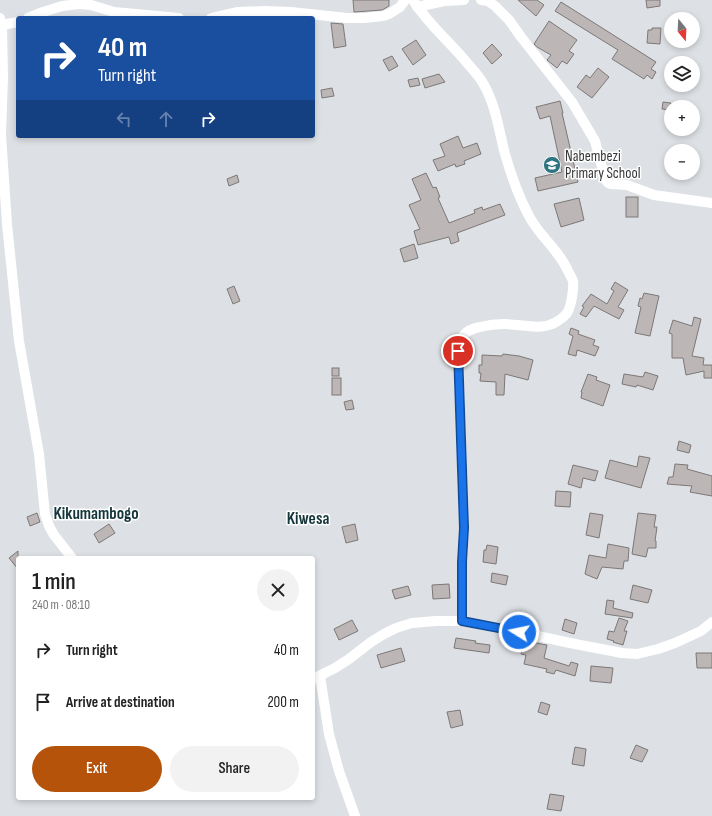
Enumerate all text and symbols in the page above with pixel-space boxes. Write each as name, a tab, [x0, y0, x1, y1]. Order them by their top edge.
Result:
north arrow	[664, 12, 700, 48]
map controls	[664, 12, 700, 180]
text: 40 m	[98, 31, 147, 64]
icon: right	[32, 32, 84, 84]
button: layers	[664, 56, 700, 92]
text: Turn right	[98, 65, 156, 86]
button: +	[664, 100, 700, 136]
icon: left	[113, 108, 135, 130]
icon: ahead	[155, 108, 177, 130]
icon: right	[197, 108, 219, 130]
button: −	[664, 144, 700, 180]
place label: Nabembezi Primary School	[565, 147, 641, 183]
school or university icon: Nabembezi Primary School	[542, 155, 562, 175]
pin	[441, 334, 475, 368]
icon: arrive	[447, 340, 469, 362]
district label: Kikumambogo	[53, 504, 139, 524]
district label: Kiwesa	[287, 509, 329, 529]
text: 1 min	[32, 567, 76, 596]
button: close	[257, 569, 299, 611]
text: 240 m · 08:10	[32, 597, 90, 613]
position arrow	[498, 611, 540, 653]
icon: right	[32, 639, 54, 661]
text: Turn right	[66, 641, 118, 660]
text: 40 m	[274, 641, 299, 660]
icon: arrive	[32, 691, 54, 713]
text: Arrive at destination	[66, 693, 175, 712]
text: 200 m	[267, 693, 299, 712]
button: Exit	[32, 746, 162, 792]
button: Share	[170, 746, 299, 792]

